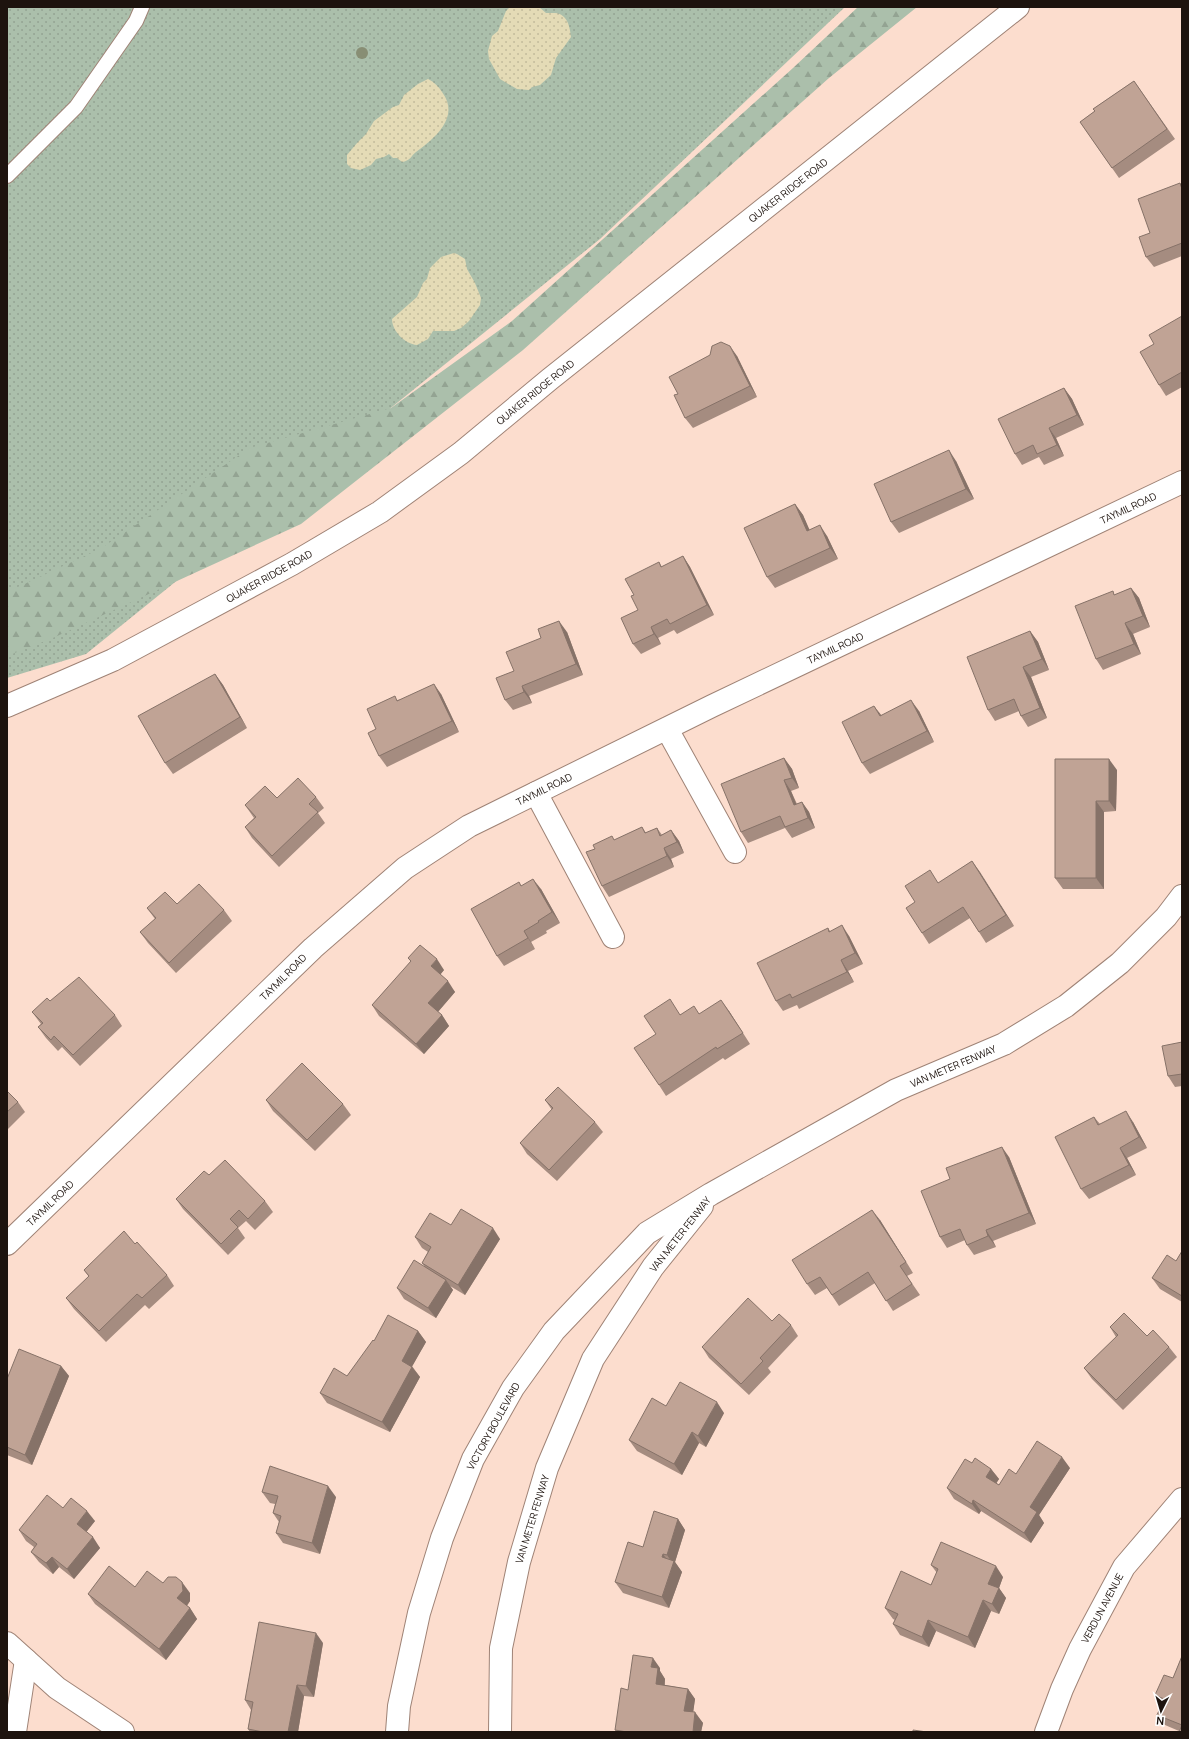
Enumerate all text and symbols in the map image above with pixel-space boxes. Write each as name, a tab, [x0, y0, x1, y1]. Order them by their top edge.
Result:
street label: QUAKER RIDGE ROAD	[746, 155, 831, 225]
street label: QUAKER RIDGE ROAD	[493, 356, 577, 428]
street label: TAYMIL ROAD	[1097, 489, 1159, 527]
street label: QUAKER RIDGE ROAD	[223, 546, 315, 606]
street label: TAYMIL ROAD	[804, 629, 866, 667]
street label: TAYMIL ROAD	[514, 769, 575, 809]
street label: TAYMIL ROAD	[257, 950, 310, 1003]
street label: VAN METER FENWAY	[908, 1041, 999, 1090]
street label: TAYMIL ROAD	[23, 1177, 77, 1229]
street label: VAN METER FENWAY	[646, 1193, 714, 1275]
street label: VICTORY BOULEVARD	[463, 1380, 523, 1472]
street label: VAN METER FENWAY	[512, 1472, 552, 1565]
street label: VERDUN AVENUE	[1078, 1570, 1127, 1646]
north arrow	[1141, 1691, 1181, 1731]
text: N	[1155, 1714, 1165, 1729]

